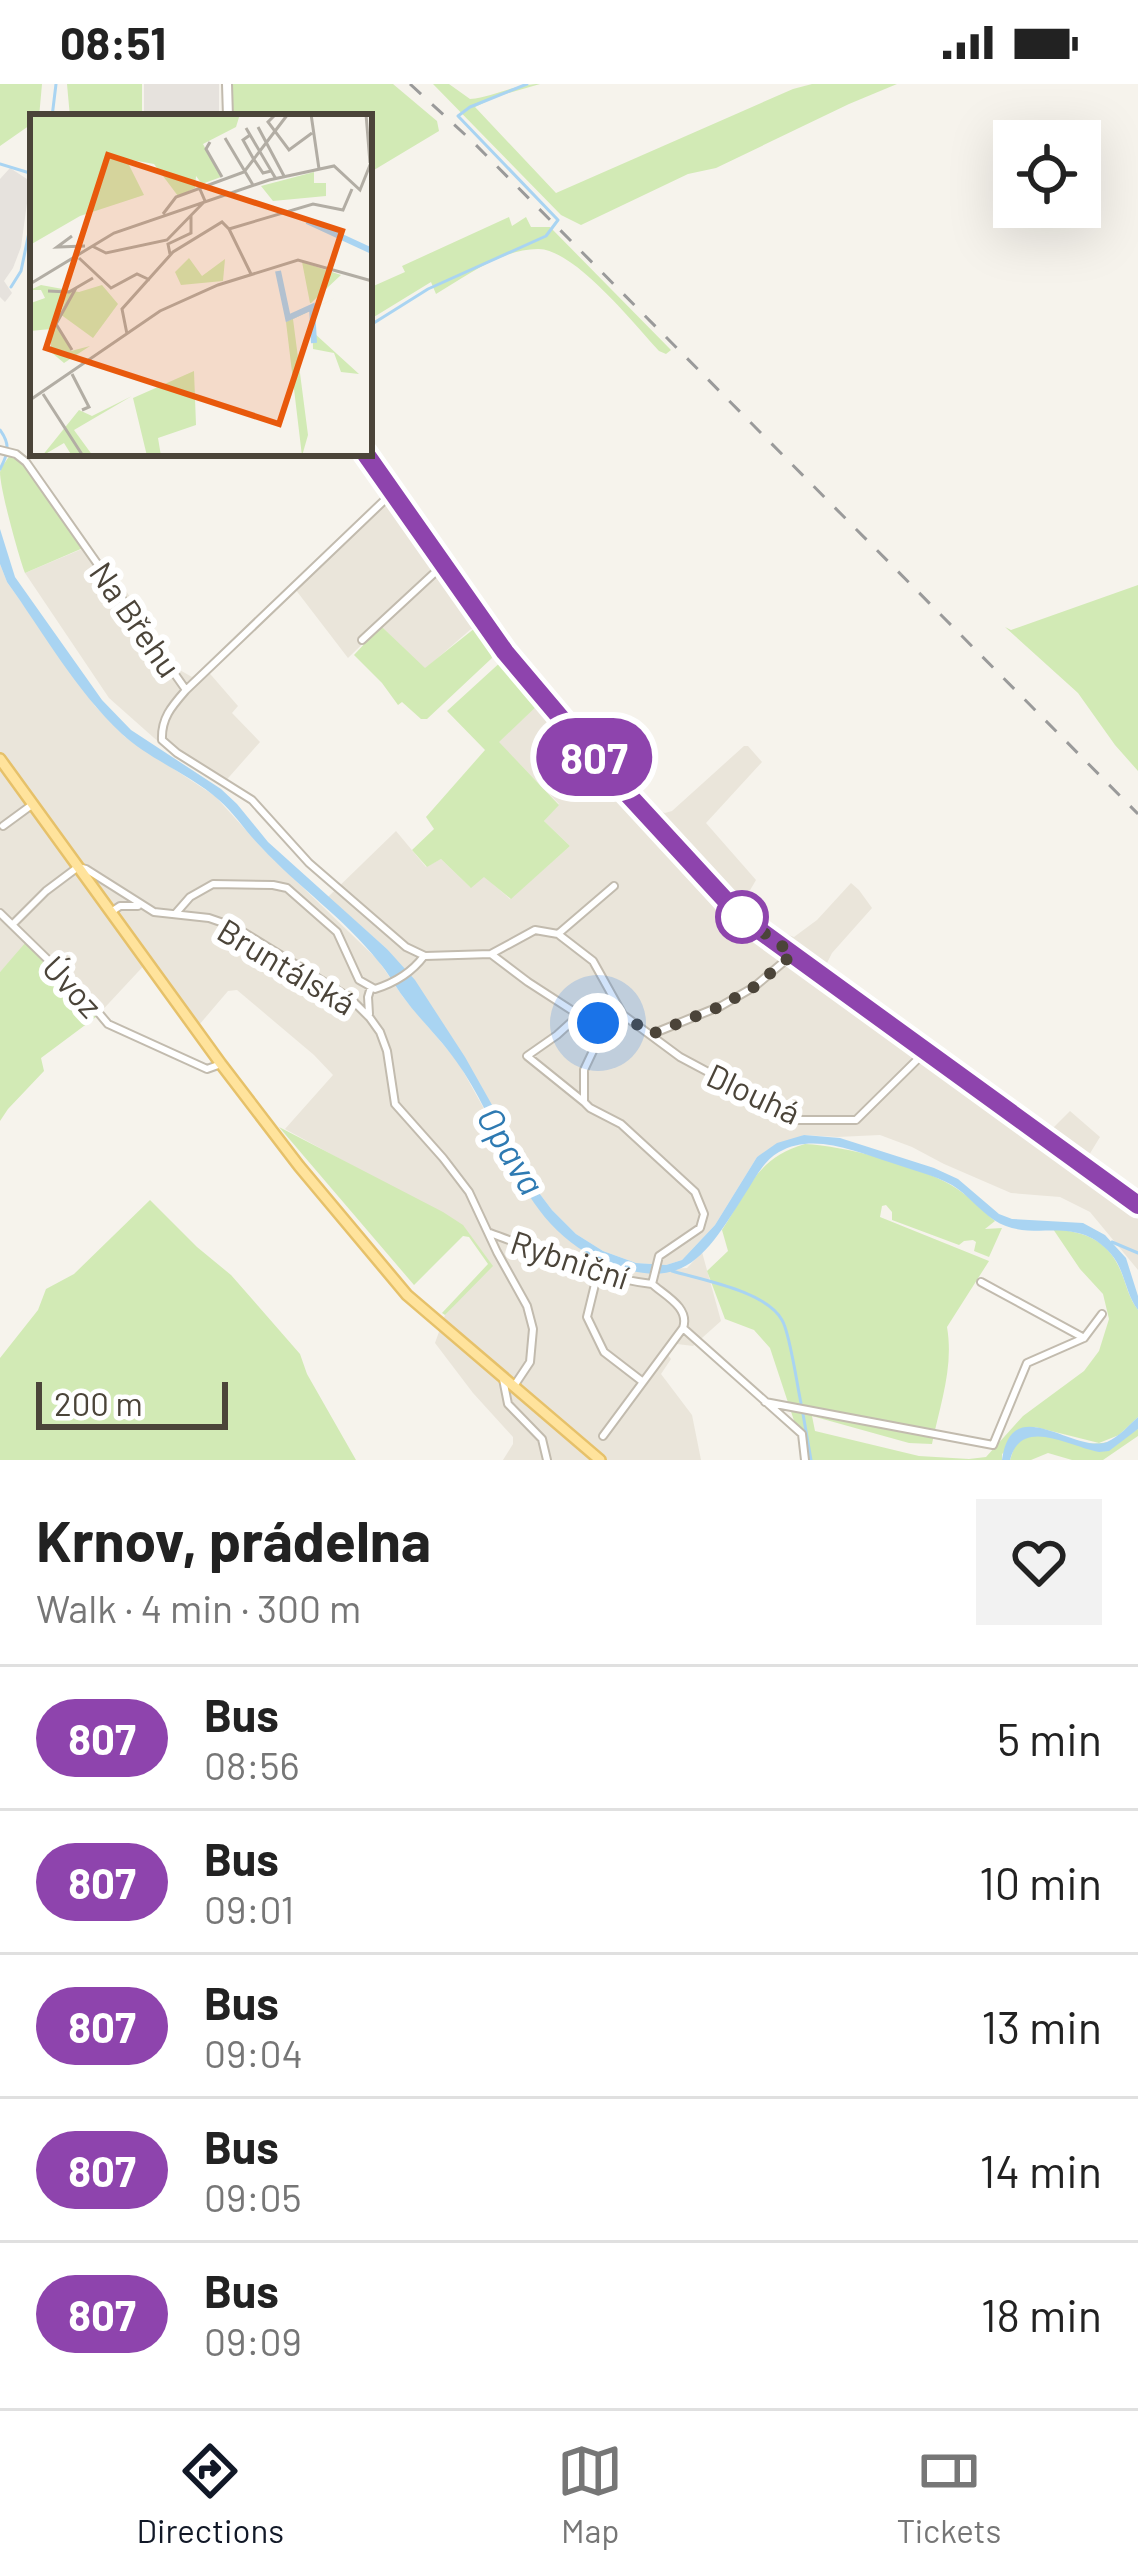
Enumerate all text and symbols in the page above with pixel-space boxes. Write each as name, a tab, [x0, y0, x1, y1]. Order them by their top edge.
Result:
text: 08:51	[60, 15, 166, 69]
inset map	[30, 114, 372, 456]
map controls	[993, 120, 1101, 228]
button: locate	[993, 120, 1101, 228]
street label: Na Břehu	[82, 554, 190, 684]
line badge: 807	[525, 718, 663, 796]
text: 807	[560, 732, 628, 782]
unlabelled marker	[717, 892, 767, 942]
street label: Bruntálská	[211, 909, 363, 1023]
street label: Úvoz	[35, 947, 111, 1025]
your location	[568, 993, 628, 1053]
street label: Dlouhá	[701, 1054, 807, 1132]
water label: Opava	[469, 1098, 555, 1202]
street label: Rybniční	[506, 1221, 634, 1297]
scale bar	[36, 1376, 228, 1429]
text: 200 m	[54, 1383, 143, 1423]
button: heart	[976, 1499, 1102, 1625]
text: Krnov, prádelna	[36, 1505, 431, 1573]
text: Walk · 4 min · 300 m	[36, 1584, 361, 1631]
text: Bus	[204, 1687, 279, 1741]
text: 5 min	[997, 1711, 1102, 1765]
text: 807	[68, 1713, 136, 1763]
text: 08:56	[204, 1741, 300, 1788]
text: Bus	[204, 1831, 279, 1885]
text: 10 min	[979, 1855, 1102, 1909]
text: 807	[68, 1857, 136, 1907]
text: 09:01	[204, 1885, 294, 1932]
text: Bus	[204, 1975, 279, 2029]
text: 13 min	[981, 1999, 1102, 2053]
text: 807	[68, 2001, 136, 2051]
text: 09:04	[204, 2029, 303, 2076]
text: Bus	[204, 2119, 279, 2173]
text: 14 min	[980, 2143, 1102, 2197]
text: 807	[68, 2145, 136, 2195]
text: 09:05	[204, 2173, 302, 2220]
text: Bus	[204, 2263, 279, 2317]
text: 18 min	[981, 2287, 1102, 2341]
text: 807	[68, 2289, 136, 2339]
text: 09:09	[204, 2317, 302, 2364]
tab: Directions	[137, 2438, 284, 2550]
tab: Map	[557, 2438, 623, 2550]
tab: Tickets	[896, 2438, 1001, 2550]

